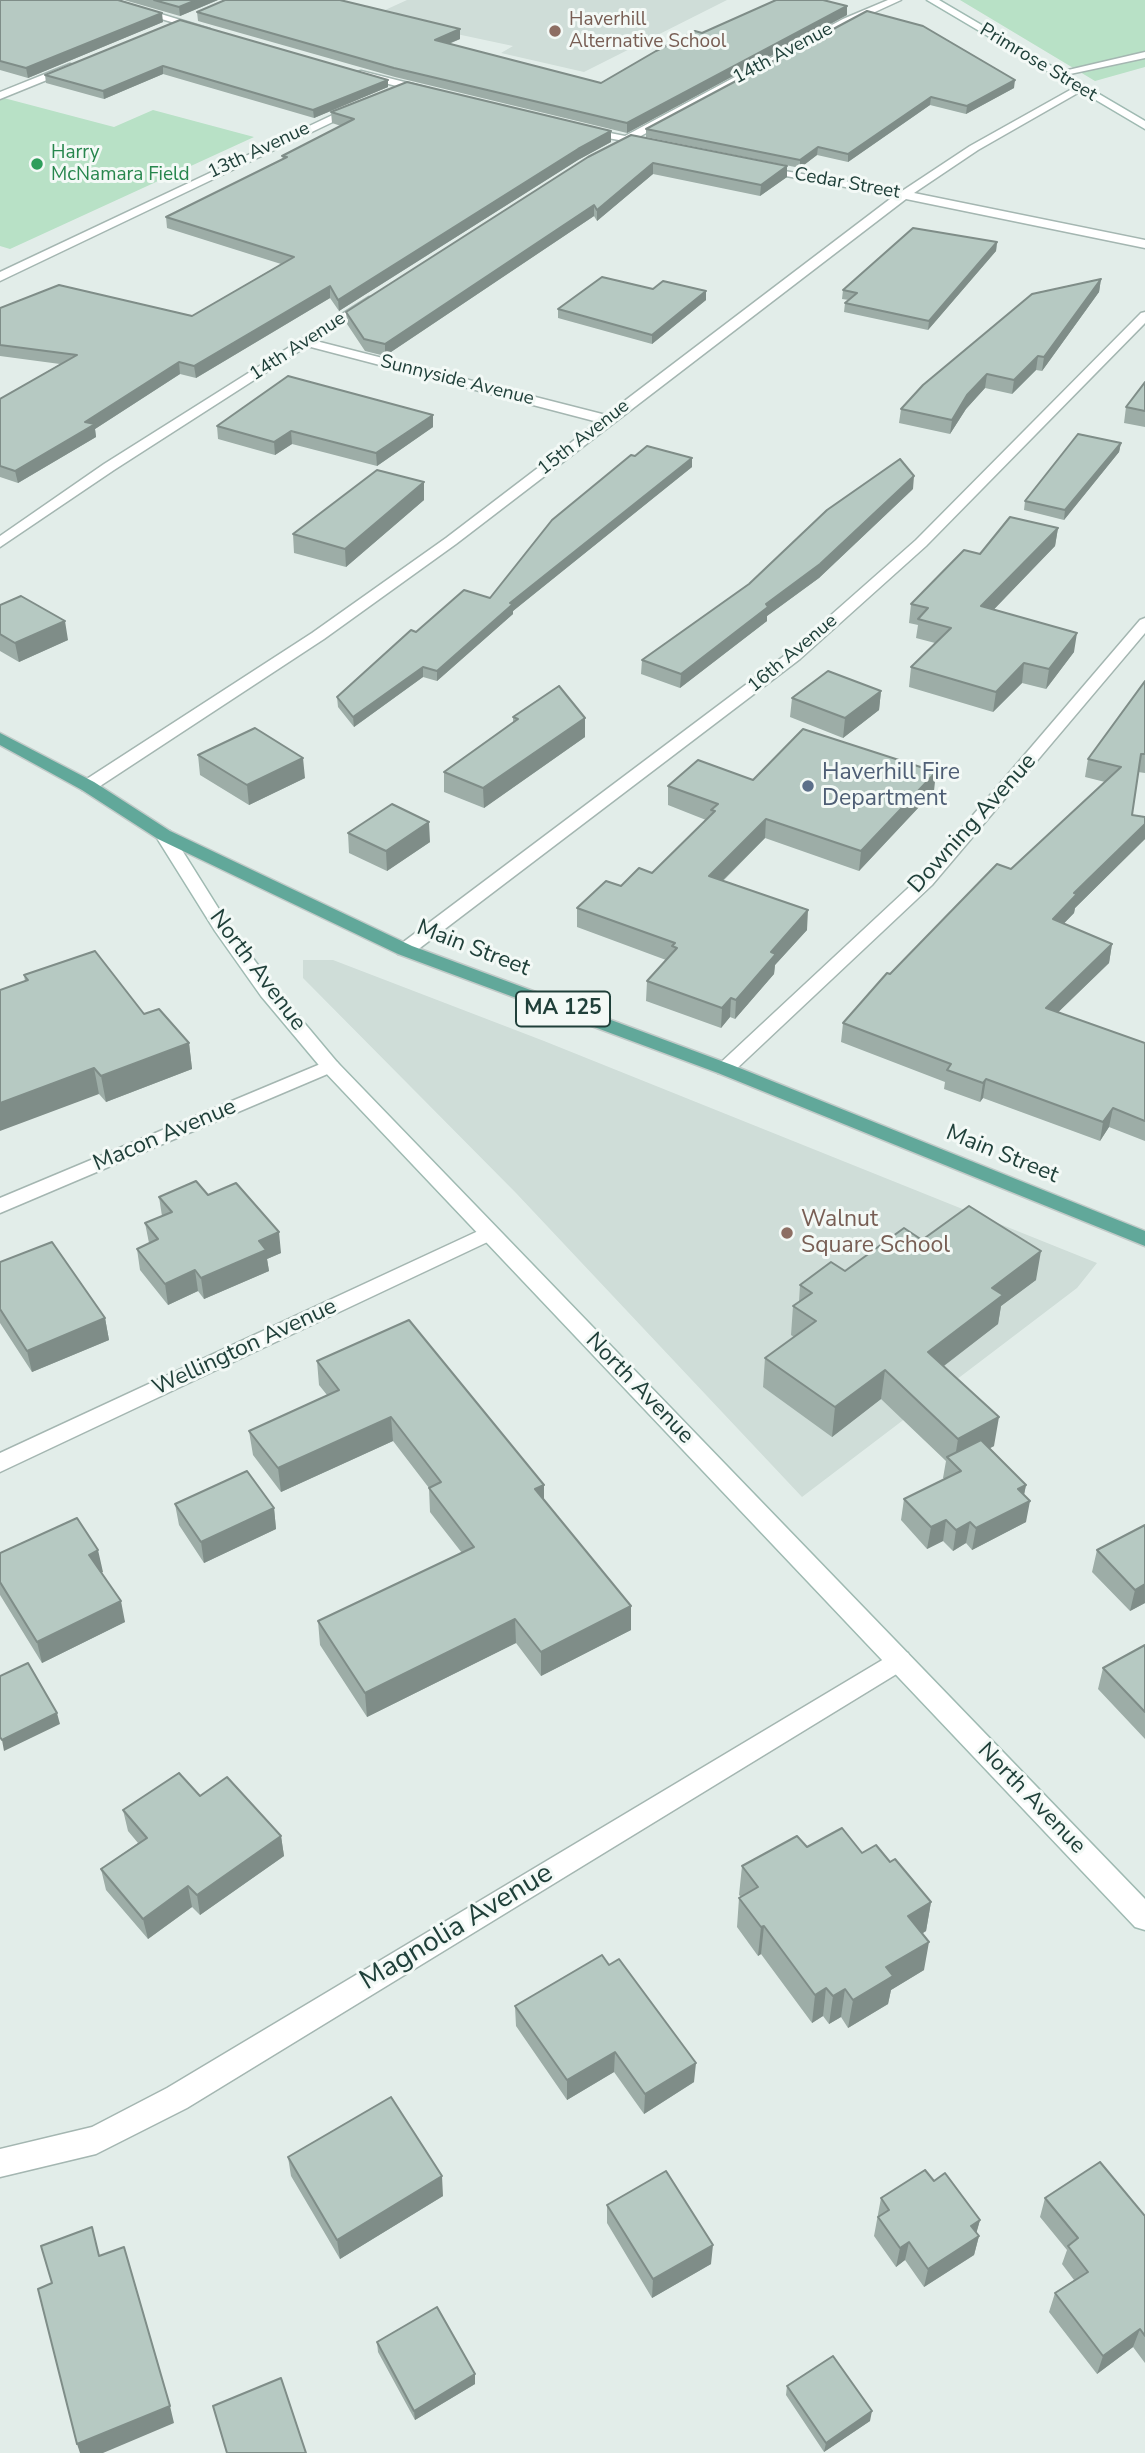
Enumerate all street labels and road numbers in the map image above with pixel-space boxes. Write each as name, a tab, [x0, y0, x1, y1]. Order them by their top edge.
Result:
street label: 14th Avenue	[729, 18, 837, 90]
street label: Primrose Street	[975, 19, 1101, 107]
street label: 13th Avenue	[204, 117, 314, 185]
street label: Cedar Street	[792, 163, 902, 205]
street label: 14th Avenue	[246, 308, 350, 386]
street label: Sunnyside Avenue	[378, 351, 536, 411]
street label: 15th Avenue	[534, 395, 634, 481]
street label: 16th Avenue	[744, 610, 842, 698]
street label: Downing Avenue	[903, 749, 1043, 899]
street label: North Avenue	[203, 905, 311, 1037]
street label: Main Street	[413, 915, 533, 983]
road number: MA 125	[516, 992, 610, 1026]
street label: Macon Avenue	[90, 1094, 240, 1178]
street label: Main Street	[942, 1120, 1062, 1190]
street label: Wellington Avenue	[149, 1293, 341, 1403]
street label: North Avenue	[579, 1328, 699, 1450]
street label: North Avenue	[971, 1738, 1091, 1860]
street label: Magnolia Avenue	[355, 1857, 559, 1999]

